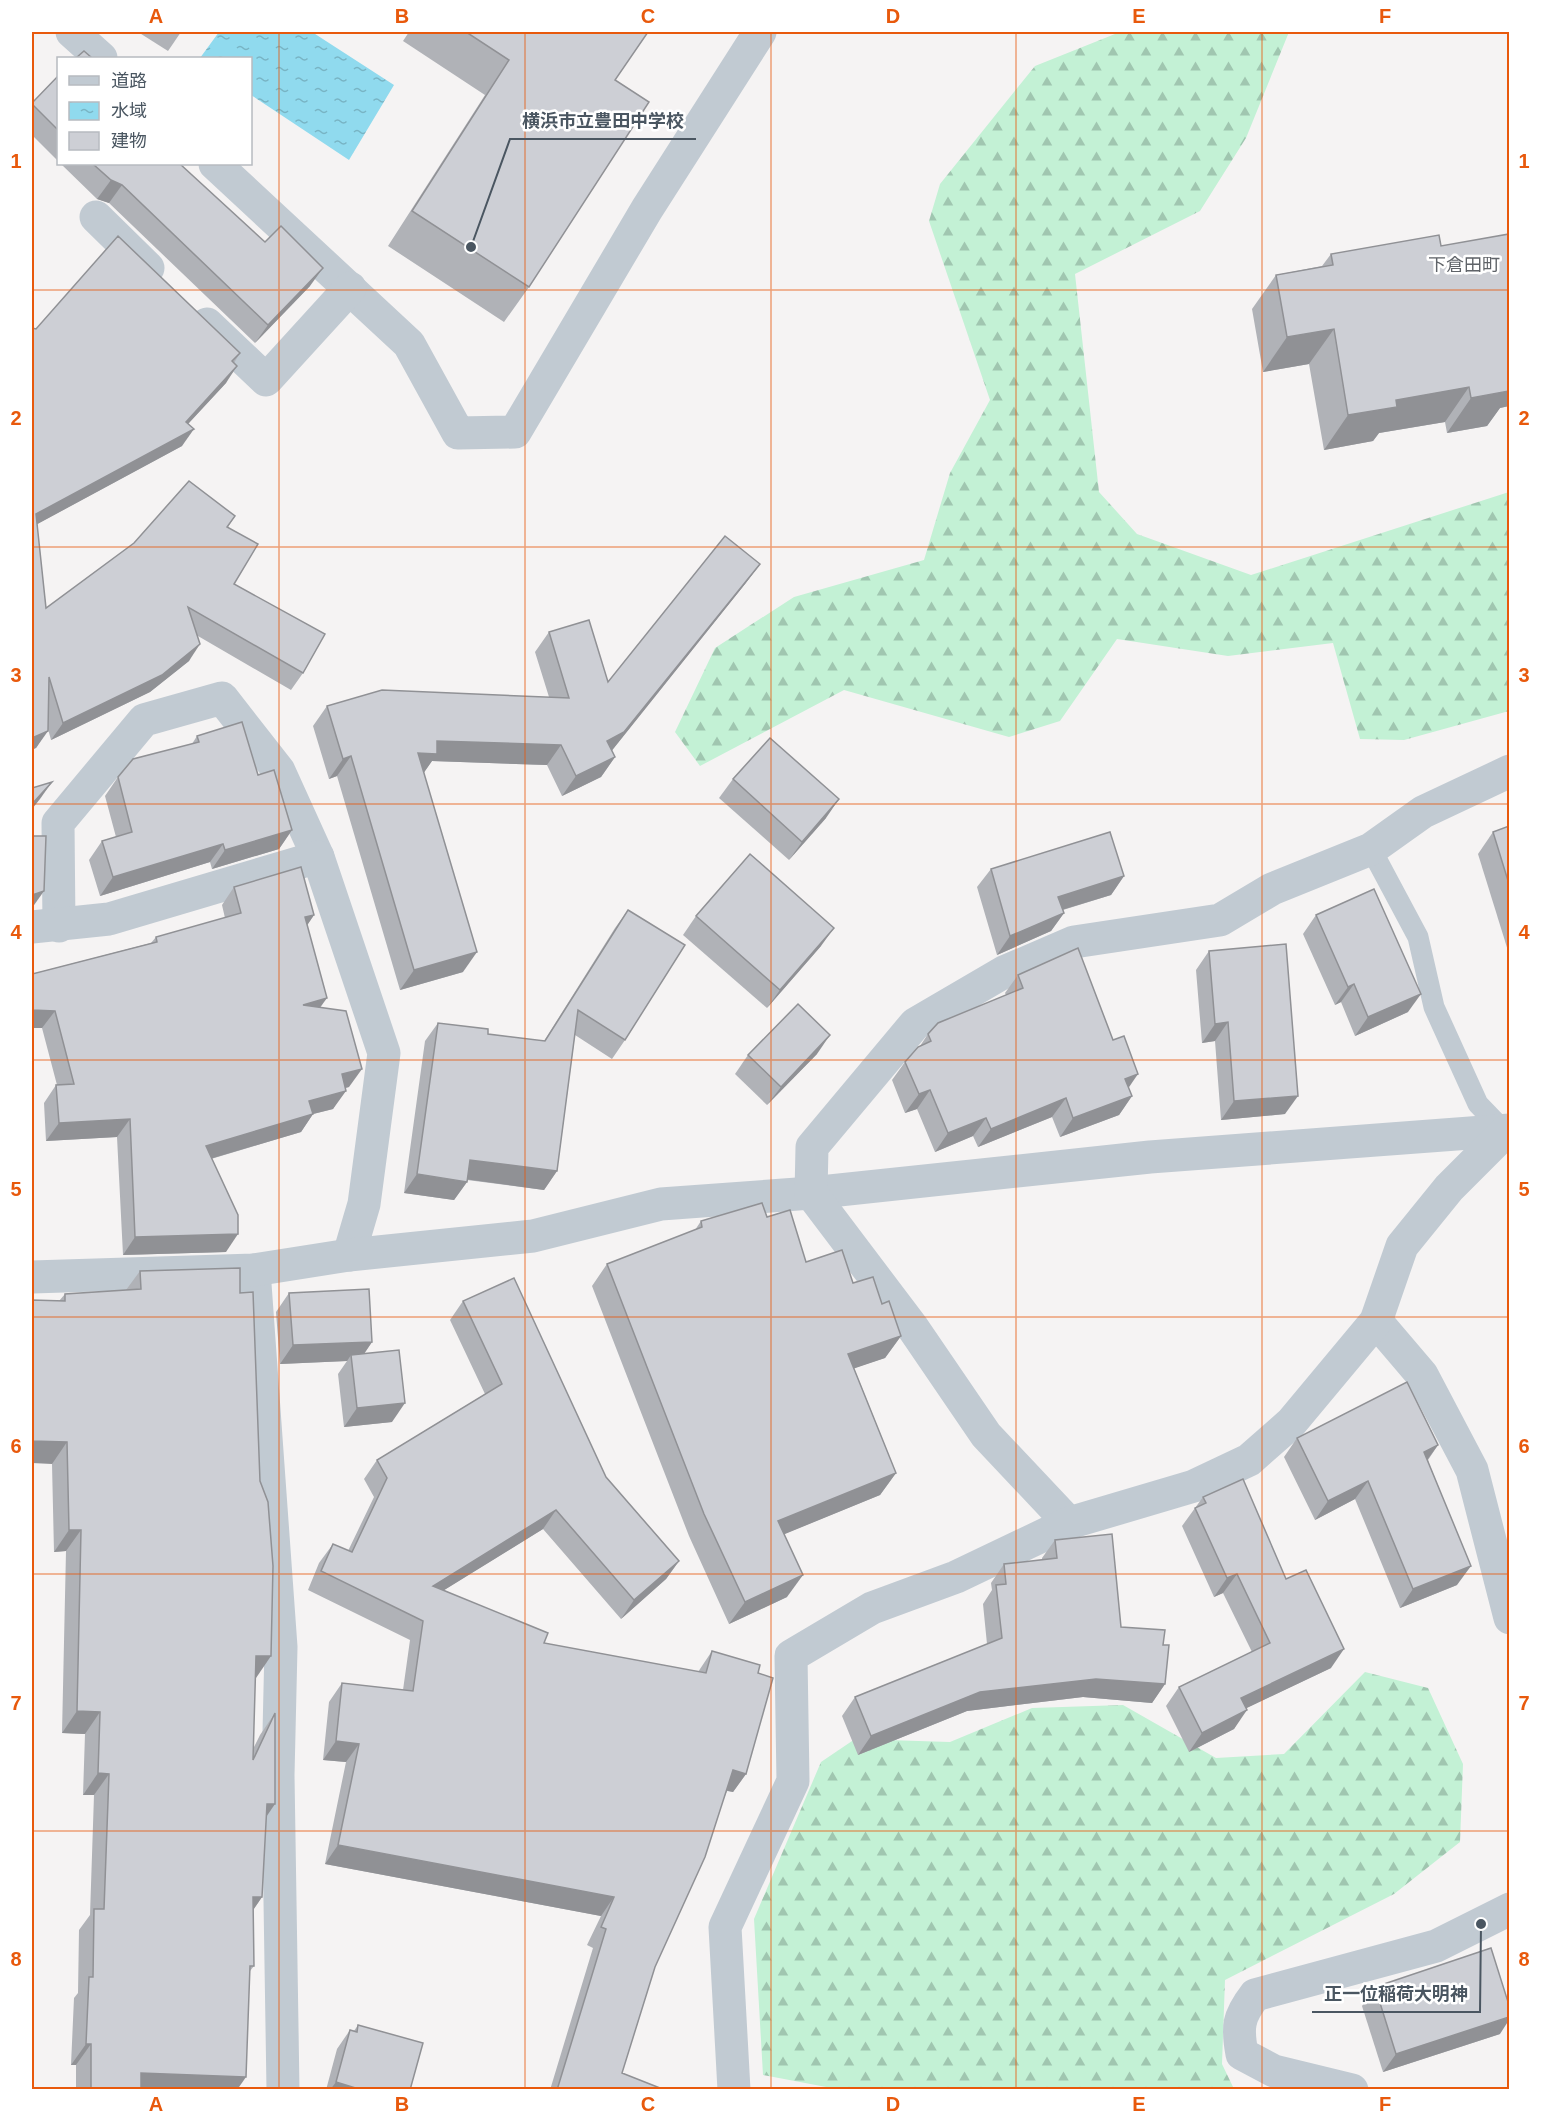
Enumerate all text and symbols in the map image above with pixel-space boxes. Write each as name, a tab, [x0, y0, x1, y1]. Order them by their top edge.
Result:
text: A	[149, 5, 163, 27]
text: B	[395, 5, 409, 27]
text: C	[641, 5, 655, 27]
text: D	[886, 5, 900, 27]
text: E	[1132, 5, 1146, 27]
text: F	[1379, 5, 1391, 27]
legend	[57, 57, 252, 165]
text: 道路	[111, 71, 147, 91]
text: 水域	[111, 101, 147, 121]
callout: 横浜市立豊田中学校	[510, 103, 696, 139]
text: 横浜市立豊田中学校	[522, 111, 684, 131]
text: 建物	[111, 131, 147, 151]
text: 1	[10, 150, 22, 172]
text: 1	[1518, 150, 1530, 172]
district label: 下倉田町	[1428, 255, 1500, 275]
text: 2	[10, 407, 22, 429]
text: 2	[1518, 407, 1530, 429]
text: 3	[10, 664, 22, 686]
text: 3	[1518, 664, 1530, 686]
text: 4	[10, 921, 22, 943]
text: 4	[1518, 921, 1530, 943]
text: 5	[10, 1178, 22, 1200]
text: 5	[1518, 1178, 1530, 1200]
text: 6	[10, 1435, 22, 1457]
text: 6	[1518, 1435, 1530, 1457]
text: 7	[10, 1692, 22, 1714]
text: 7	[1518, 1692, 1530, 1714]
text: 8	[10, 1948, 22, 1970]
text: 8	[1518, 1948, 1530, 1970]
callout: 正一位稲荷大明神	[1312, 1976, 1480, 2012]
text: 正一位稲荷大明神	[1324, 1984, 1468, 2004]
text: A	[149, 2093, 163, 2115]
text: B	[395, 2093, 409, 2115]
text: C	[641, 2093, 655, 2115]
text: D	[886, 2093, 900, 2115]
text: E	[1132, 2093, 1146, 2115]
text: F	[1379, 2093, 1391, 2115]

